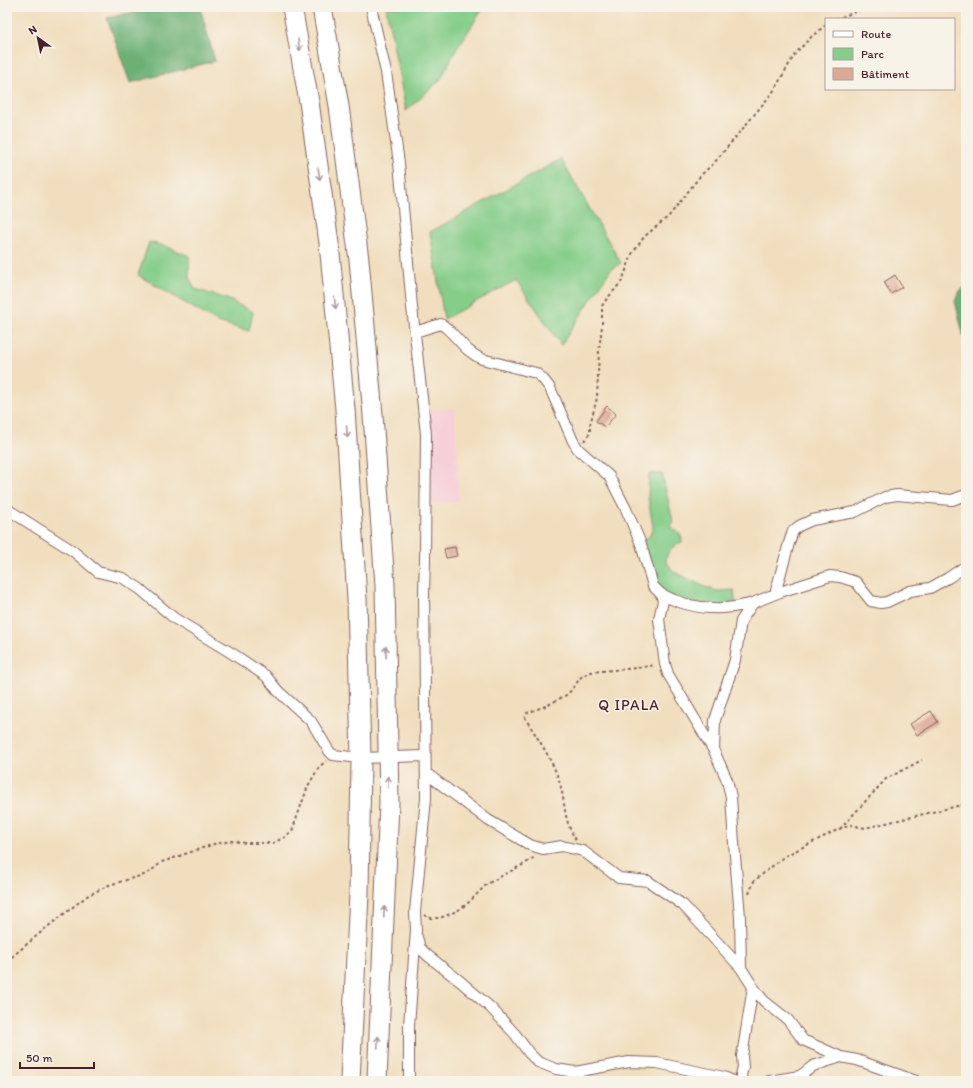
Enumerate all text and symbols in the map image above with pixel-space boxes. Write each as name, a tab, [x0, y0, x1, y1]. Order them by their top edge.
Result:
north arrow	[18, 18, 58, 58]
legend	[825, 18, 955, 90]
text: N	[26, 23, 39, 38]
text: Route	[861, 27, 891, 41]
one-way arrow	[295, 39, 303, 52]
text: Parc	[861, 47, 884, 61]
text: Bâtiment	[861, 67, 910, 81]
one-way arrow	[315, 167, 323, 180]
one-way arrow	[331, 296, 339, 309]
one-way arrow	[343, 425, 350, 438]
one-way arrow	[382, 646, 390, 659]
district label: Q IPALA	[598, 696, 660, 714]
one-way arrow	[384, 776, 392, 789]
one-way arrow	[380, 906, 388, 919]
one-way arrow	[375, 1036, 382, 1049]
scale bar	[20, 1044, 94, 1070]
text: 50 m	[26, 1051, 52, 1065]

